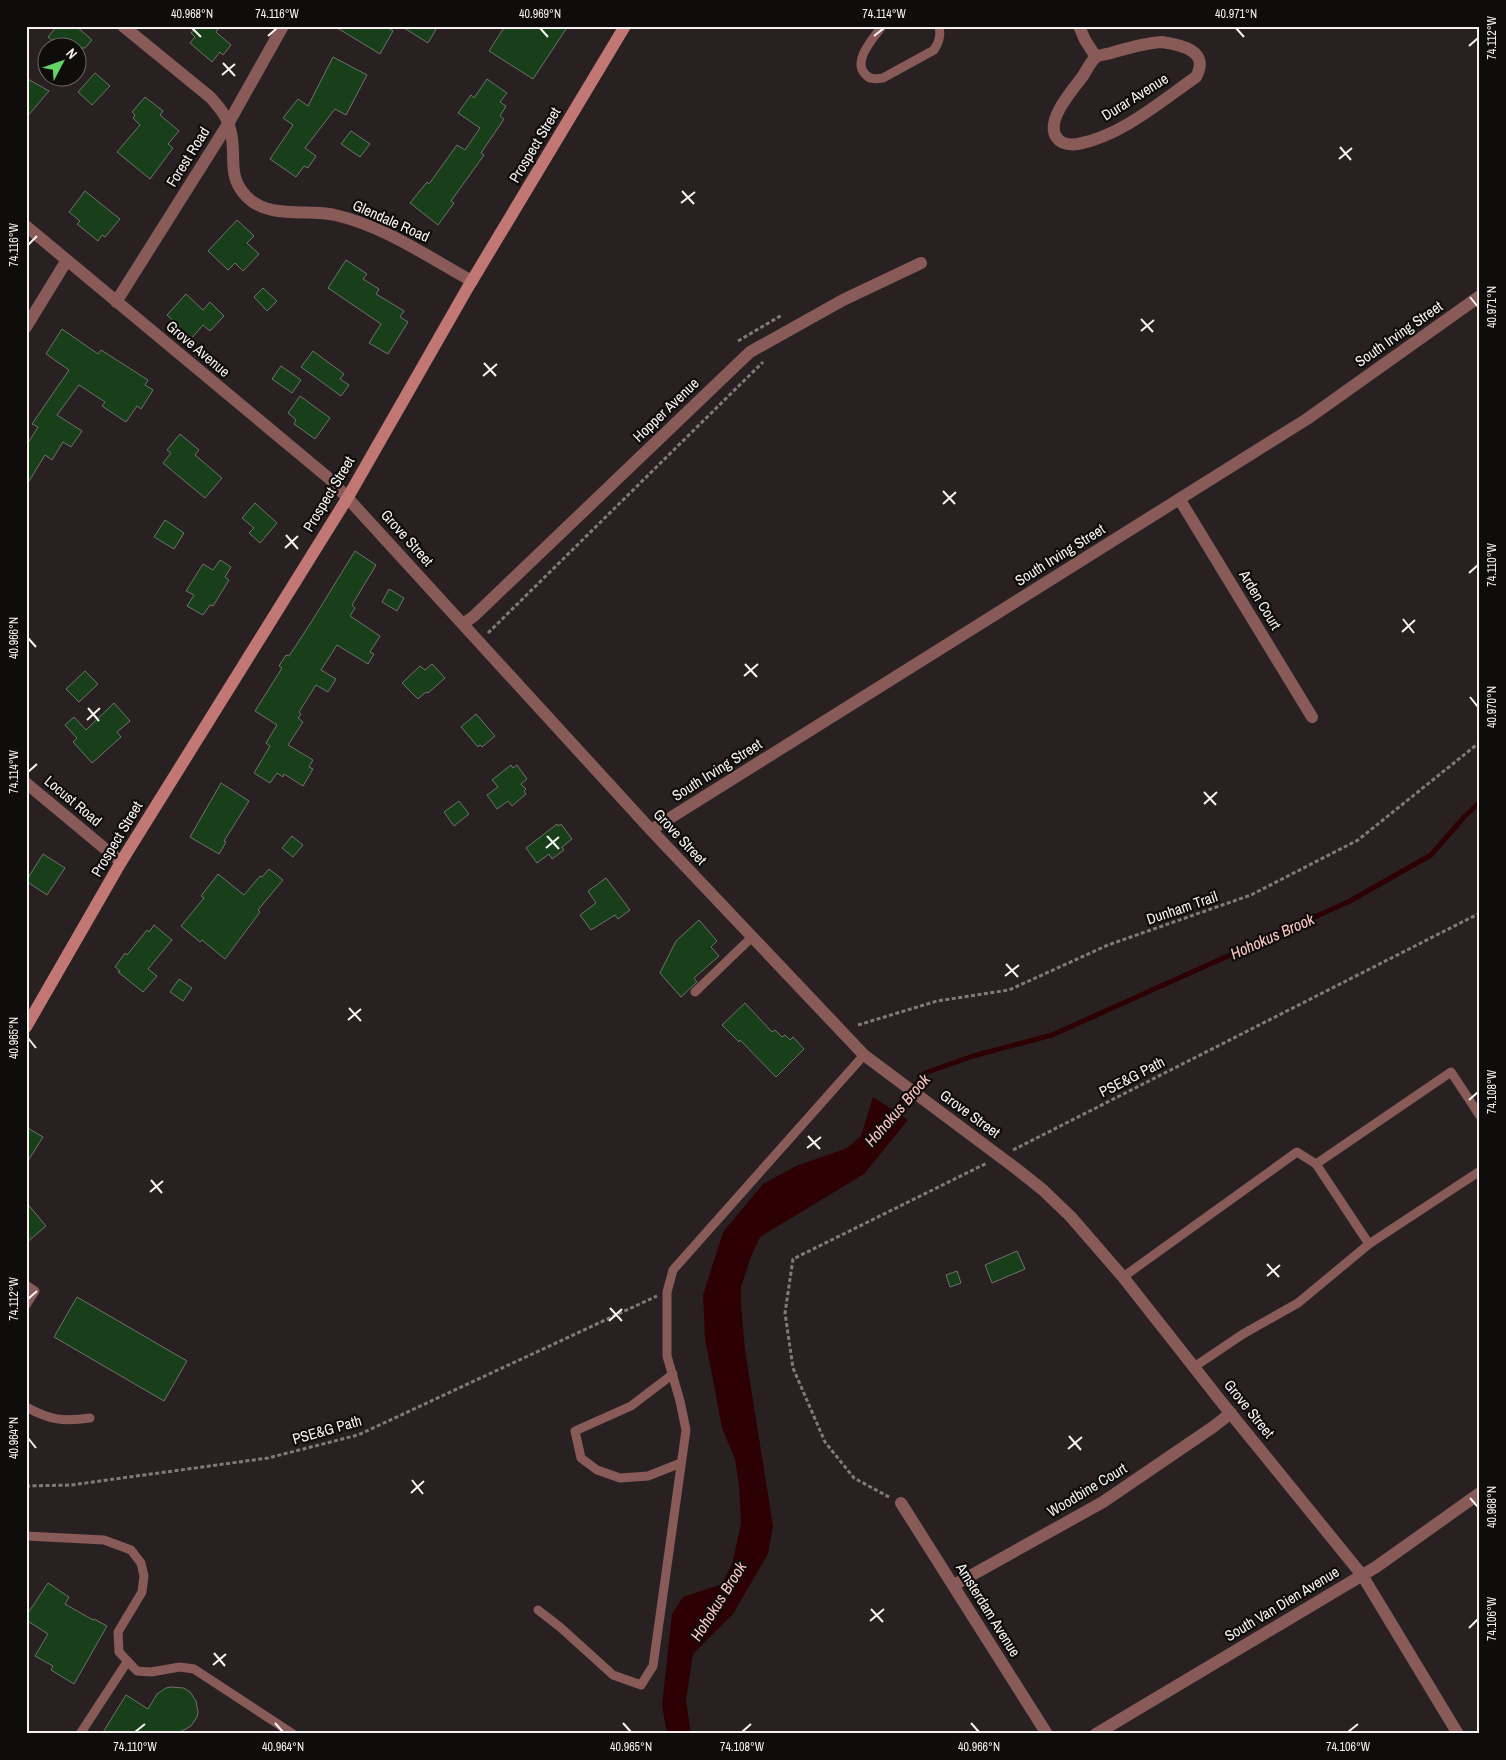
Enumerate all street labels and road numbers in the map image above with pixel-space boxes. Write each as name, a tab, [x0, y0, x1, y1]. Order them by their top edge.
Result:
street label: Durar Avenue	[1097, 68, 1172, 125]
street label: Prospect Street	[504, 103, 566, 186]
street label: Forest Road	[161, 123, 214, 191]
street label: Glendale Road	[349, 194, 433, 247]
street label: South Irving Street	[1351, 295, 1447, 372]
street label: Grove Avenue	[162, 316, 235, 382]
street label: Hopper Avenue	[628, 373, 703, 447]
street label: Prospect Street	[298, 452, 360, 535]
street label: Grove Street	[376, 505, 439, 571]
street label: South Irving Street	[1011, 518, 1109, 591]
street label: Arden Court	[1234, 565, 1287, 634]
street label: South Irving Street	[668, 733, 766, 806]
street label: Locust Road	[40, 770, 107, 831]
street label: Prospect Street	[86, 797, 148, 880]
street label: Grove Street	[649, 804, 712, 870]
street label: Dunham Trail	[1144, 886, 1220, 929]
street label: PSE&G Path	[1095, 1051, 1168, 1102]
street label: Grove Street	[936, 1085, 1005, 1143]
street label: Grove Street	[1219, 1375, 1280, 1443]
street label: PSE&G Path	[290, 1410, 364, 1449]
street label: Woodbine Court	[1043, 1457, 1131, 1522]
street label: Amsterdam Avenue	[951, 1558, 1026, 1661]
street label: South Van Dien Avenue	[1221, 1561, 1343, 1646]

